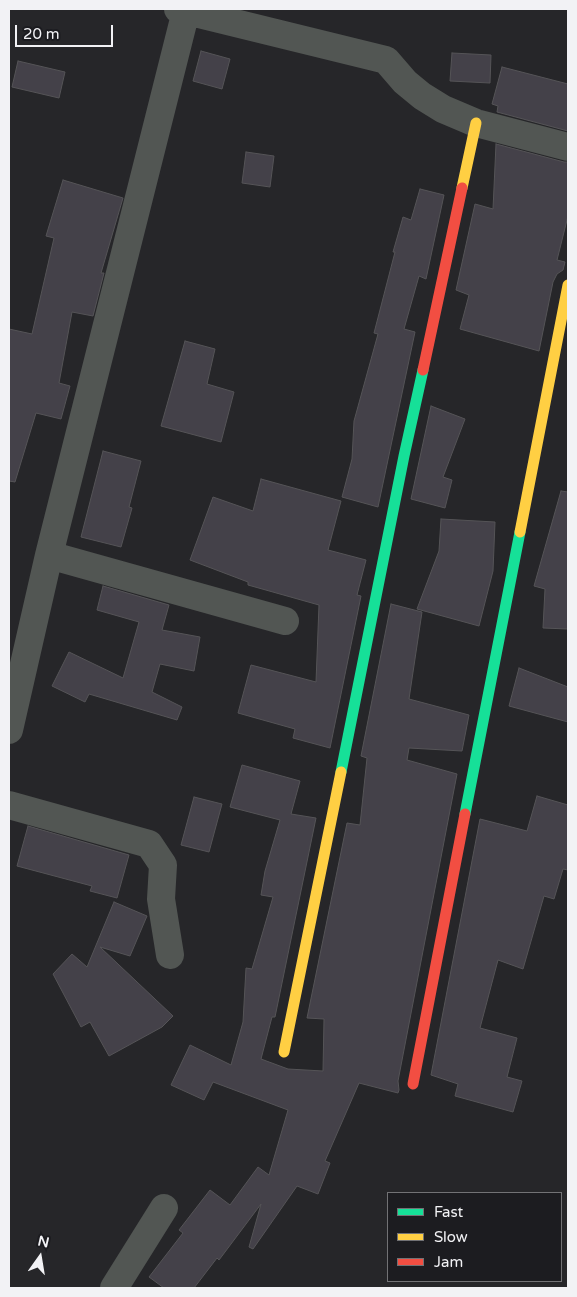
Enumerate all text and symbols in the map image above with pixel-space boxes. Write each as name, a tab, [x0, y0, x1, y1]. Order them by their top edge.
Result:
scale bar	[18, 15, 115, 47]
text: 20 m	[23, 25, 60, 43]
legend	[387, 1192, 562, 1282]
text: Fast	[434, 1203, 463, 1221]
text: Slow	[434, 1228, 468, 1246]
north arrow	[15, 1232, 65, 1282]
text: N	[36, 1232, 51, 1251]
text: Jam	[434, 1253, 463, 1271]

